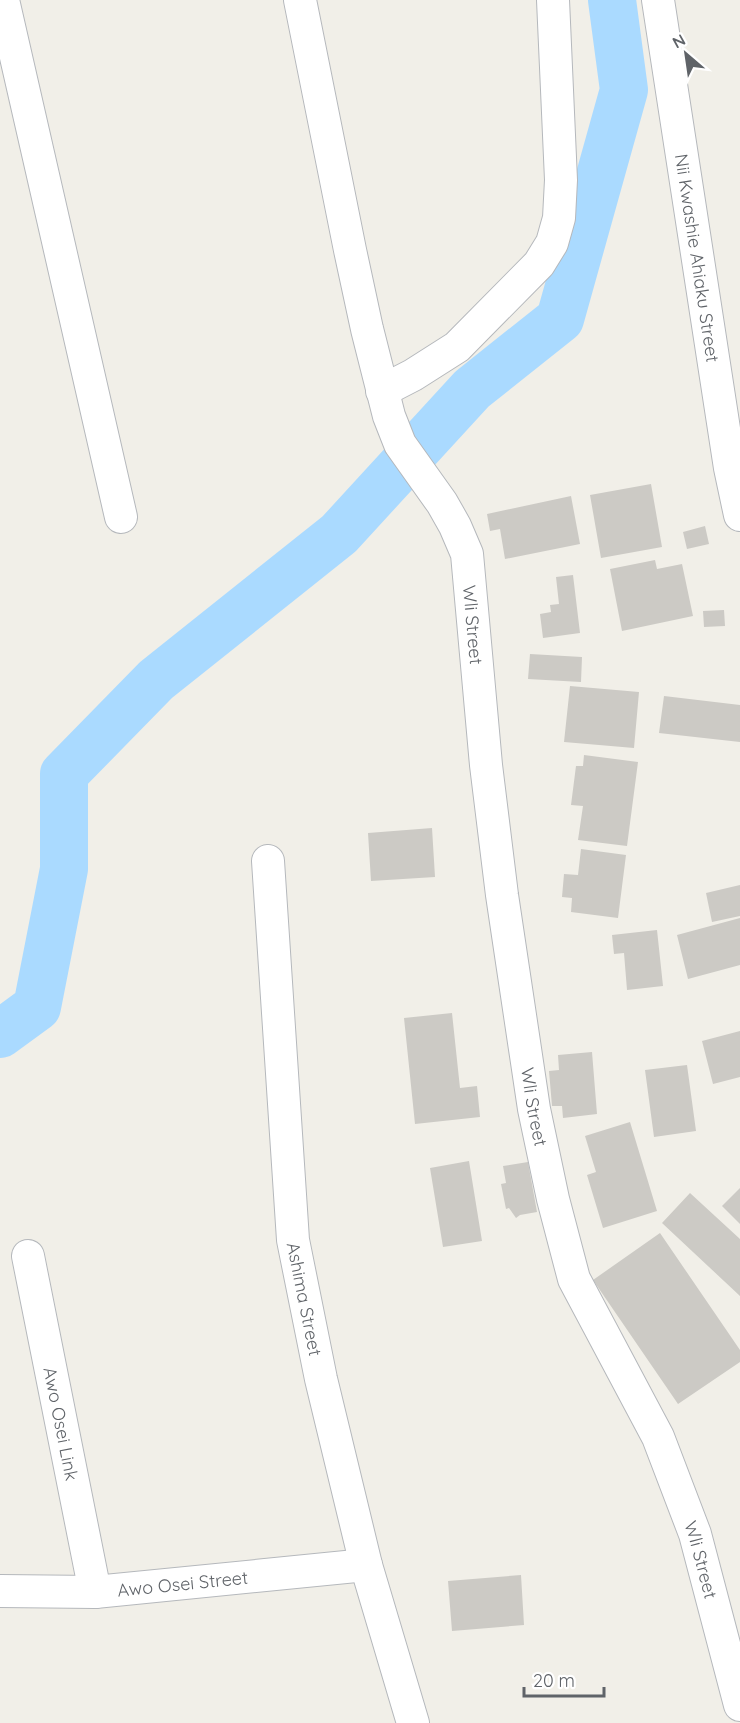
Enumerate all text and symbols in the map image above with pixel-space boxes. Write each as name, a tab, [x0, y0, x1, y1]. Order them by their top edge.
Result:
north arrow	[656, 24, 716, 84]
text: N	[669, 29, 689, 52]
street label: Nii Kwashie Ahiaku Street	[670, 152, 725, 364]
street label: Wli Street	[458, 584, 488, 665]
street label: Wli Street	[516, 1066, 553, 1148]
street label: Ashima Street	[282, 1240, 328, 1358]
street label: Awo Osei Link	[39, 1365, 84, 1483]
street label: Wli Street	[680, 1517, 723, 1601]
street label: Awo Osei Street	[116, 1565, 249, 1601]
scale bar	[524, 1660, 604, 1698]
text: 20 m	[533, 1669, 575, 1692]

